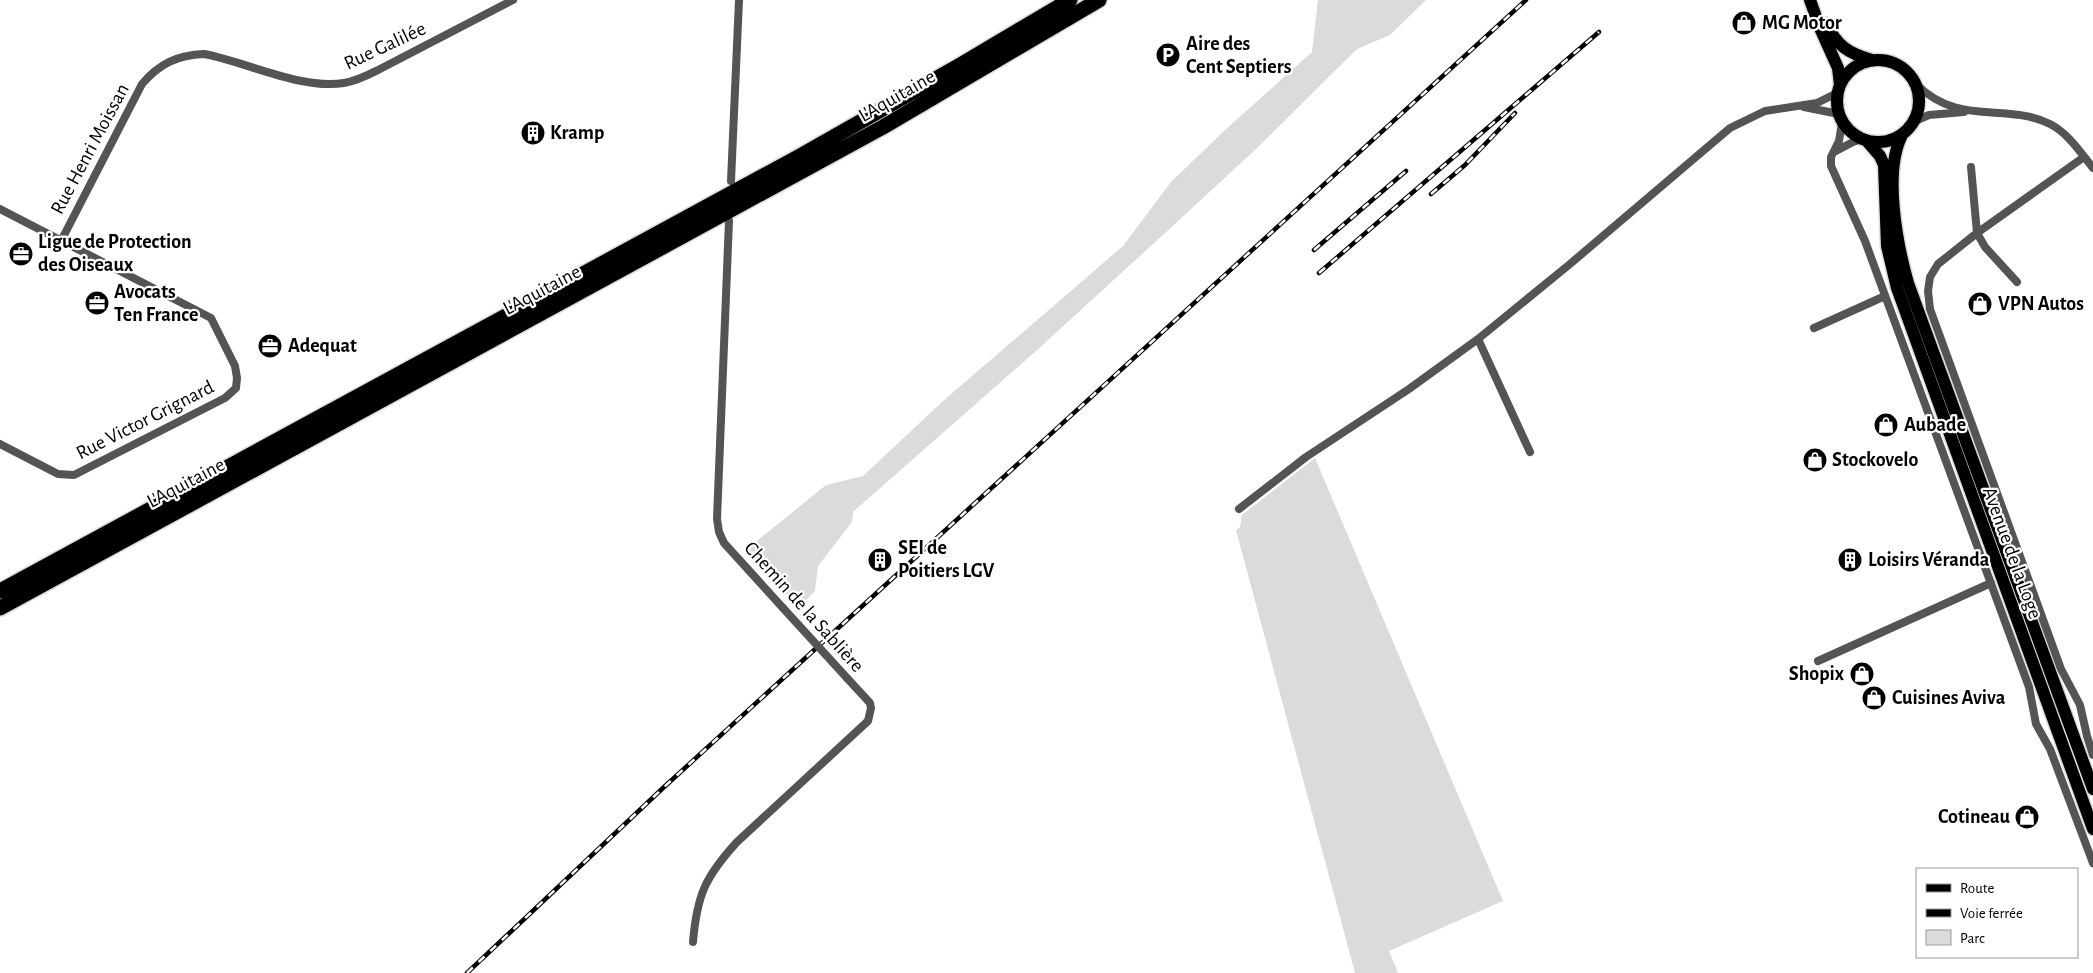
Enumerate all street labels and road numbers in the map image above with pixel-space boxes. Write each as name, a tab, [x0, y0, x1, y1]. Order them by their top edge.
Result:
street label: Rue Galilée	[341, 18, 429, 74]
street label: L'Aquitaine	[855, 66, 939, 126]
street label: Rue Henri Moissan	[47, 80, 133, 218]
street label: L'Aquitaine	[500, 261, 584, 319]
street label: Rue Victor Grignard	[73, 377, 217, 463]
street label: L'Aquitaine	[144, 454, 228, 512]
street label: Avenue de la Loge	[1979, 484, 2045, 622]
street label: Chemin de la Sablière	[740, 538, 868, 676]

